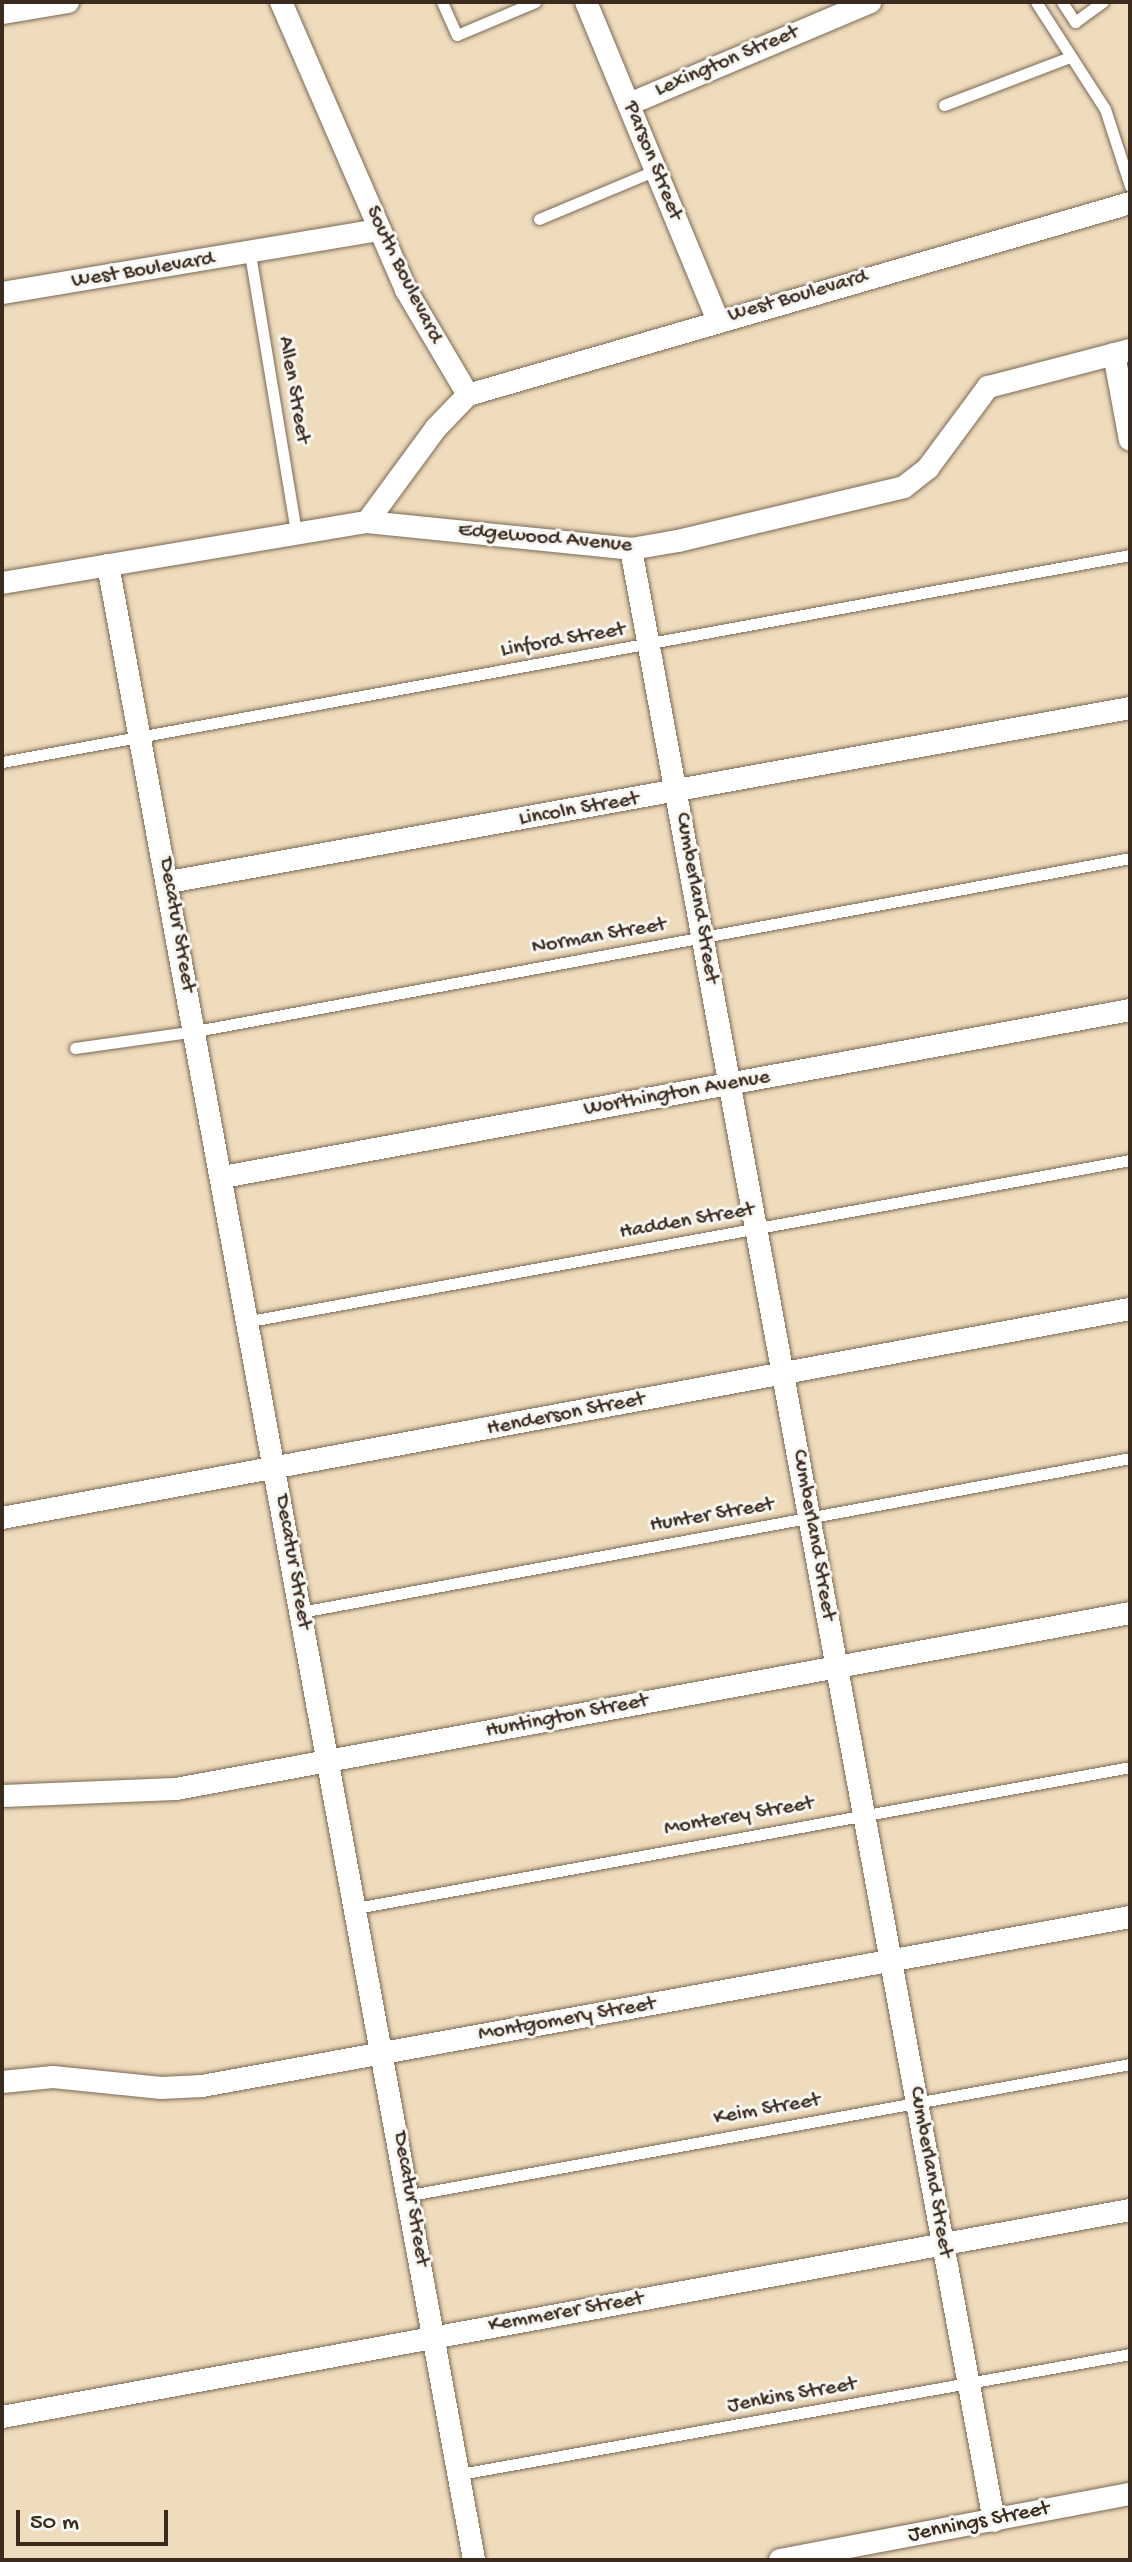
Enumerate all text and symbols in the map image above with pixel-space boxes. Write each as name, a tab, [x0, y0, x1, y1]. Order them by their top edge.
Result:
street label: Lexington Street	[651, 20, 803, 104]
street label: Parson Street	[616, 98, 688, 224]
street label: South Boulevard	[358, 202, 448, 348]
street label: West Boulevard	[70, 247, 216, 295]
street label: West Boulevard	[725, 264, 871, 330]
street label: Allen Street	[271, 334, 315, 446]
street label: Edgewood Avenue	[457, 518, 633, 560]
street label: Linford Street	[499, 617, 627, 665]
street label: Lincoln Street	[517, 786, 641, 834]
street label: Cumberland Street	[668, 811, 724, 985]
street label: Decatur Street	[151, 856, 201, 994]
street label: Norman Street	[530, 912, 668, 962]
street label: Worthington Avenue	[582, 1065, 772, 1123]
street label: Hadden Street	[618, 1197, 756, 1247]
street label: Henderson Street	[485, 1387, 647, 1443]
street label: Cumberland Street	[785, 1448, 841, 1622]
street label: Hunter Street	[648, 1492, 776, 1540]
street label: Decatur Street	[267, 1493, 317, 1631]
street label: Huntington Street	[484, 1688, 650, 1746]
street label: Monterey Street	[662, 1791, 816, 1843]
street label: Montgomery Street	[476, 1991, 658, 2049]
street label: Cumberland Street	[902, 2085, 958, 2259]
street label: Keim Street	[712, 2088, 822, 2132]
street label: Decatur Street	[385, 2130, 435, 2268]
street label: Kemmerer Street	[486, 2286, 646, 2340]
street label: Jenkins Street	[725, 2372, 859, 2420]
scale bar	[20, 2494, 172, 2544]
street label: Jennings Street	[906, 2496, 1052, 2550]
text: 50 m	[30, 2509, 79, 2538]

